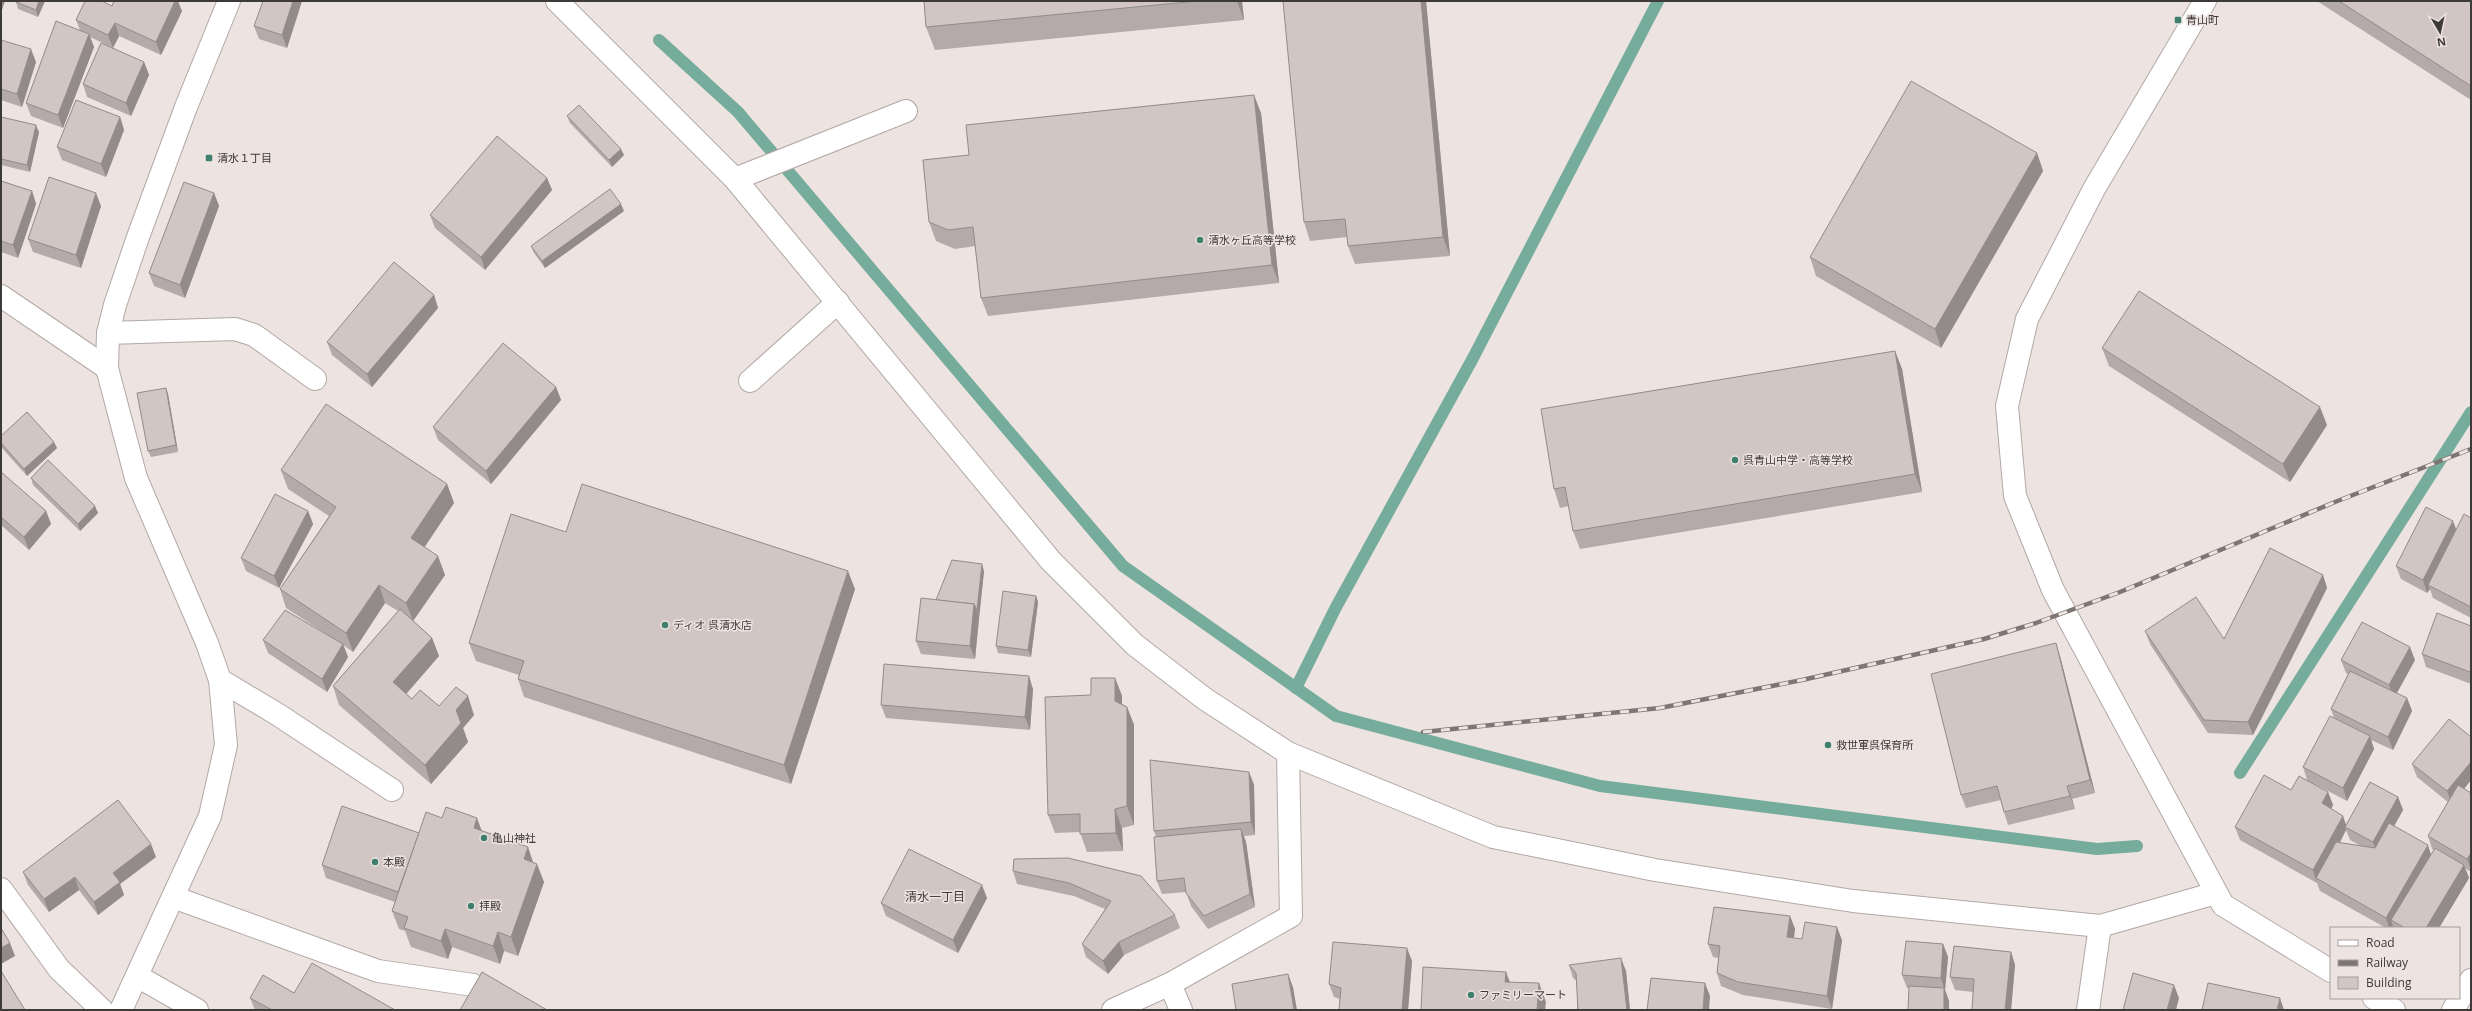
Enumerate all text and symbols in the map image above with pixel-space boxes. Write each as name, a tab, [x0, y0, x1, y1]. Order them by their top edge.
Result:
place label: 青山町	[2186, 12, 2219, 27]
north arrow	[2420, 12, 2460, 52]
marker: 青山町	[2173, 15, 2183, 25]
text: N	[2436, 34, 2447, 50]
place label: 清水１丁目	[217, 150, 272, 165]
marker: 清水１丁目	[204, 153, 214, 163]
place label: 清水ヶ丘高等学校	[1208, 232, 1296, 247]
marker: 清水ヶ丘高等学校	[1195, 235, 1205, 245]
place label: 呉青山中学・高等学校	[1743, 452, 1853, 467]
marker: 呉青山中学・高等学校	[1730, 455, 1740, 465]
place label: ディオ 呉清水店	[673, 617, 752, 632]
marker: ディオ 呉清水店	[660, 620, 670, 630]
place label: 救世軍呉保育所	[1836, 737, 1914, 752]
marker: 救世軍呉保育所	[1823, 740, 1833, 750]
place label: 亀山神社	[492, 830, 536, 845]
marker: 亀山神社	[479, 833, 489, 843]
place label: 本殿	[383, 854, 405, 869]
marker: 本殿	[370, 857, 380, 867]
district label: 清水一丁目	[905, 888, 965, 905]
place label: 拝殿	[479, 898, 501, 913]
marker: 拝殿	[466, 901, 476, 911]
legend	[2330, 927, 2460, 999]
text: Road	[2366, 934, 2395, 951]
text: Railway	[2366, 954, 2409, 971]
text: Building	[2366, 974, 2412, 991]
place label: ファミリーマート	[1479, 987, 1567, 1002]
marker: ファミリーマート	[1466, 990, 1476, 1000]

